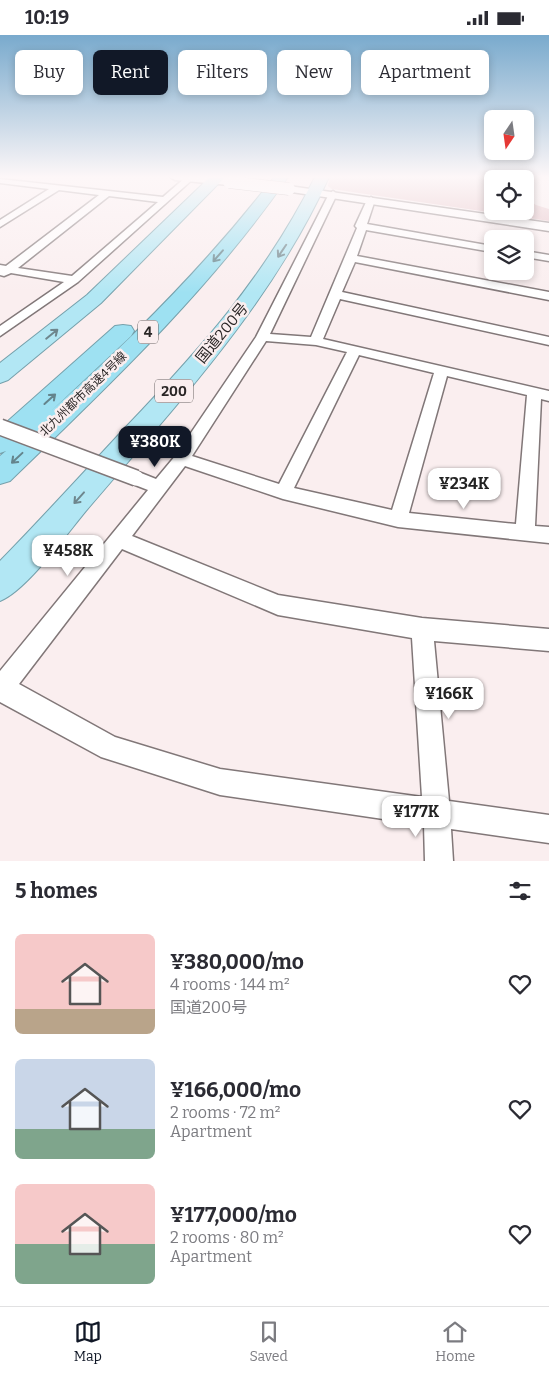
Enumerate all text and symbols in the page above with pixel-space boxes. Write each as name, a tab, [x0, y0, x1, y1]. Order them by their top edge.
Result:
text: 10:19	[25, 6, 69, 29]
chip: Buy	[15, 50, 83, 95]
chip: Rent	[93, 50, 168, 95]
chip: Filters	[178, 50, 267, 95]
chip: New	[277, 50, 351, 95]
chip: Apartment	[361, 50, 489, 95]
north arrow	[484, 110, 534, 160]
map controls	[484, 110, 534, 280]
button: locate	[484, 170, 534, 220]
button: layers	[484, 230, 534, 280]
one-way arrow	[277, 243, 287, 257]
one-way arrow	[212, 250, 224, 263]
street label: 国道200号	[192, 299, 252, 367]
road number: 4	[138, 321, 158, 343]
one-way arrow	[45, 328, 58, 339]
street label: 北九州都市高速4号線	[37, 349, 129, 439]
road number: 200	[155, 379, 193, 403]
one-way arrow	[43, 393, 56, 405]
pin: ¥380K	[120, 425, 190, 468]
text: ¥380K	[129, 432, 181, 451]
one-way arrow	[10, 452, 23, 464]
pin: ¥234K	[429, 467, 499, 510]
text: ¥234K	[439, 474, 489, 493]
one-way arrow	[74, 491, 85, 504]
pin: ¥458K	[33, 535, 103, 577]
text: ¥458K	[43, 541, 93, 560]
pin: ¥166K	[414, 677, 484, 720]
text: ¥166K	[425, 684, 473, 703]
pin: ¥177K	[381, 795, 451, 838]
text: ¥177K	[393, 802, 439, 821]
icon: filters	[506, 877, 534, 905]
text: 5 homes	[15, 878, 98, 904]
text: ¥380,000/mo	[170, 949, 304, 975]
icon: home	[55, 954, 115, 1014]
icon: heart	[506, 970, 534, 998]
text: 4 rooms · 144 m²	[170, 975, 290, 994]
text: 国道200号	[170, 998, 247, 1017]
text: ¥166,000/mo	[170, 1077, 301, 1103]
icon: home	[55, 1079, 115, 1139]
icon: heart	[506, 1095, 534, 1123]
text: 2 rooms · 72 m²	[170, 1103, 280, 1122]
text: Apartment	[170, 1122, 252, 1141]
text: ¥177,000/mo	[170, 1202, 297, 1228]
icon: home	[55, 1204, 115, 1264]
icon: heart	[506, 1220, 534, 1248]
text: 2 rooms · 80 m²	[170, 1228, 284, 1247]
text: Apartment	[170, 1247, 252, 1266]
tab: Map	[74, 1318, 102, 1365]
tab: Saved	[249, 1318, 288, 1365]
tab: Home	[435, 1318, 475, 1365]

